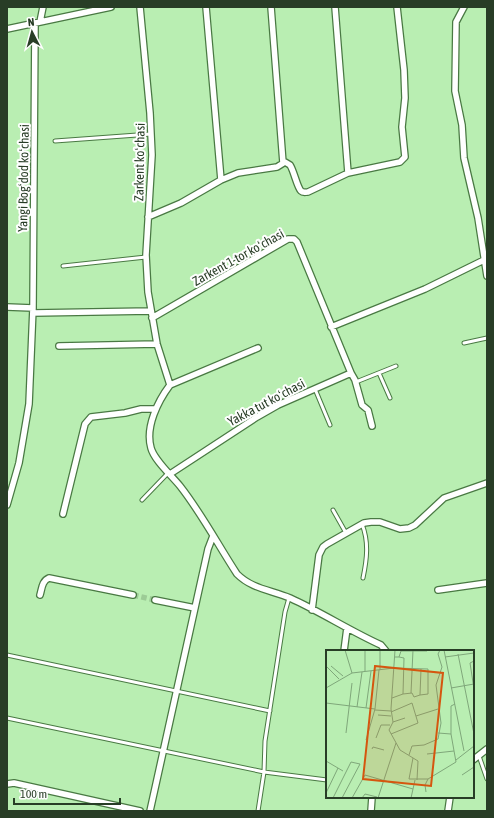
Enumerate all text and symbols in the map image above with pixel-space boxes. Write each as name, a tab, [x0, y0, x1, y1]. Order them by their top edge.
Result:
north arrow	[12, 12, 52, 52]
text: N	[27, 16, 35, 28]
street label: Zarkent koʻchasi	[131, 123, 148, 201]
street label: Yangi Bogʻdod koʻchasi	[15, 124, 32, 232]
street label: Zarkent 1-tor koʻchasi	[190, 226, 287, 289]
street label: Yakka tut koʻchasi	[225, 376, 307, 429]
inset map	[326, 650, 474, 798]
scale bar	[14, 780, 120, 806]
text: 100 m	[20, 787, 47, 801]

